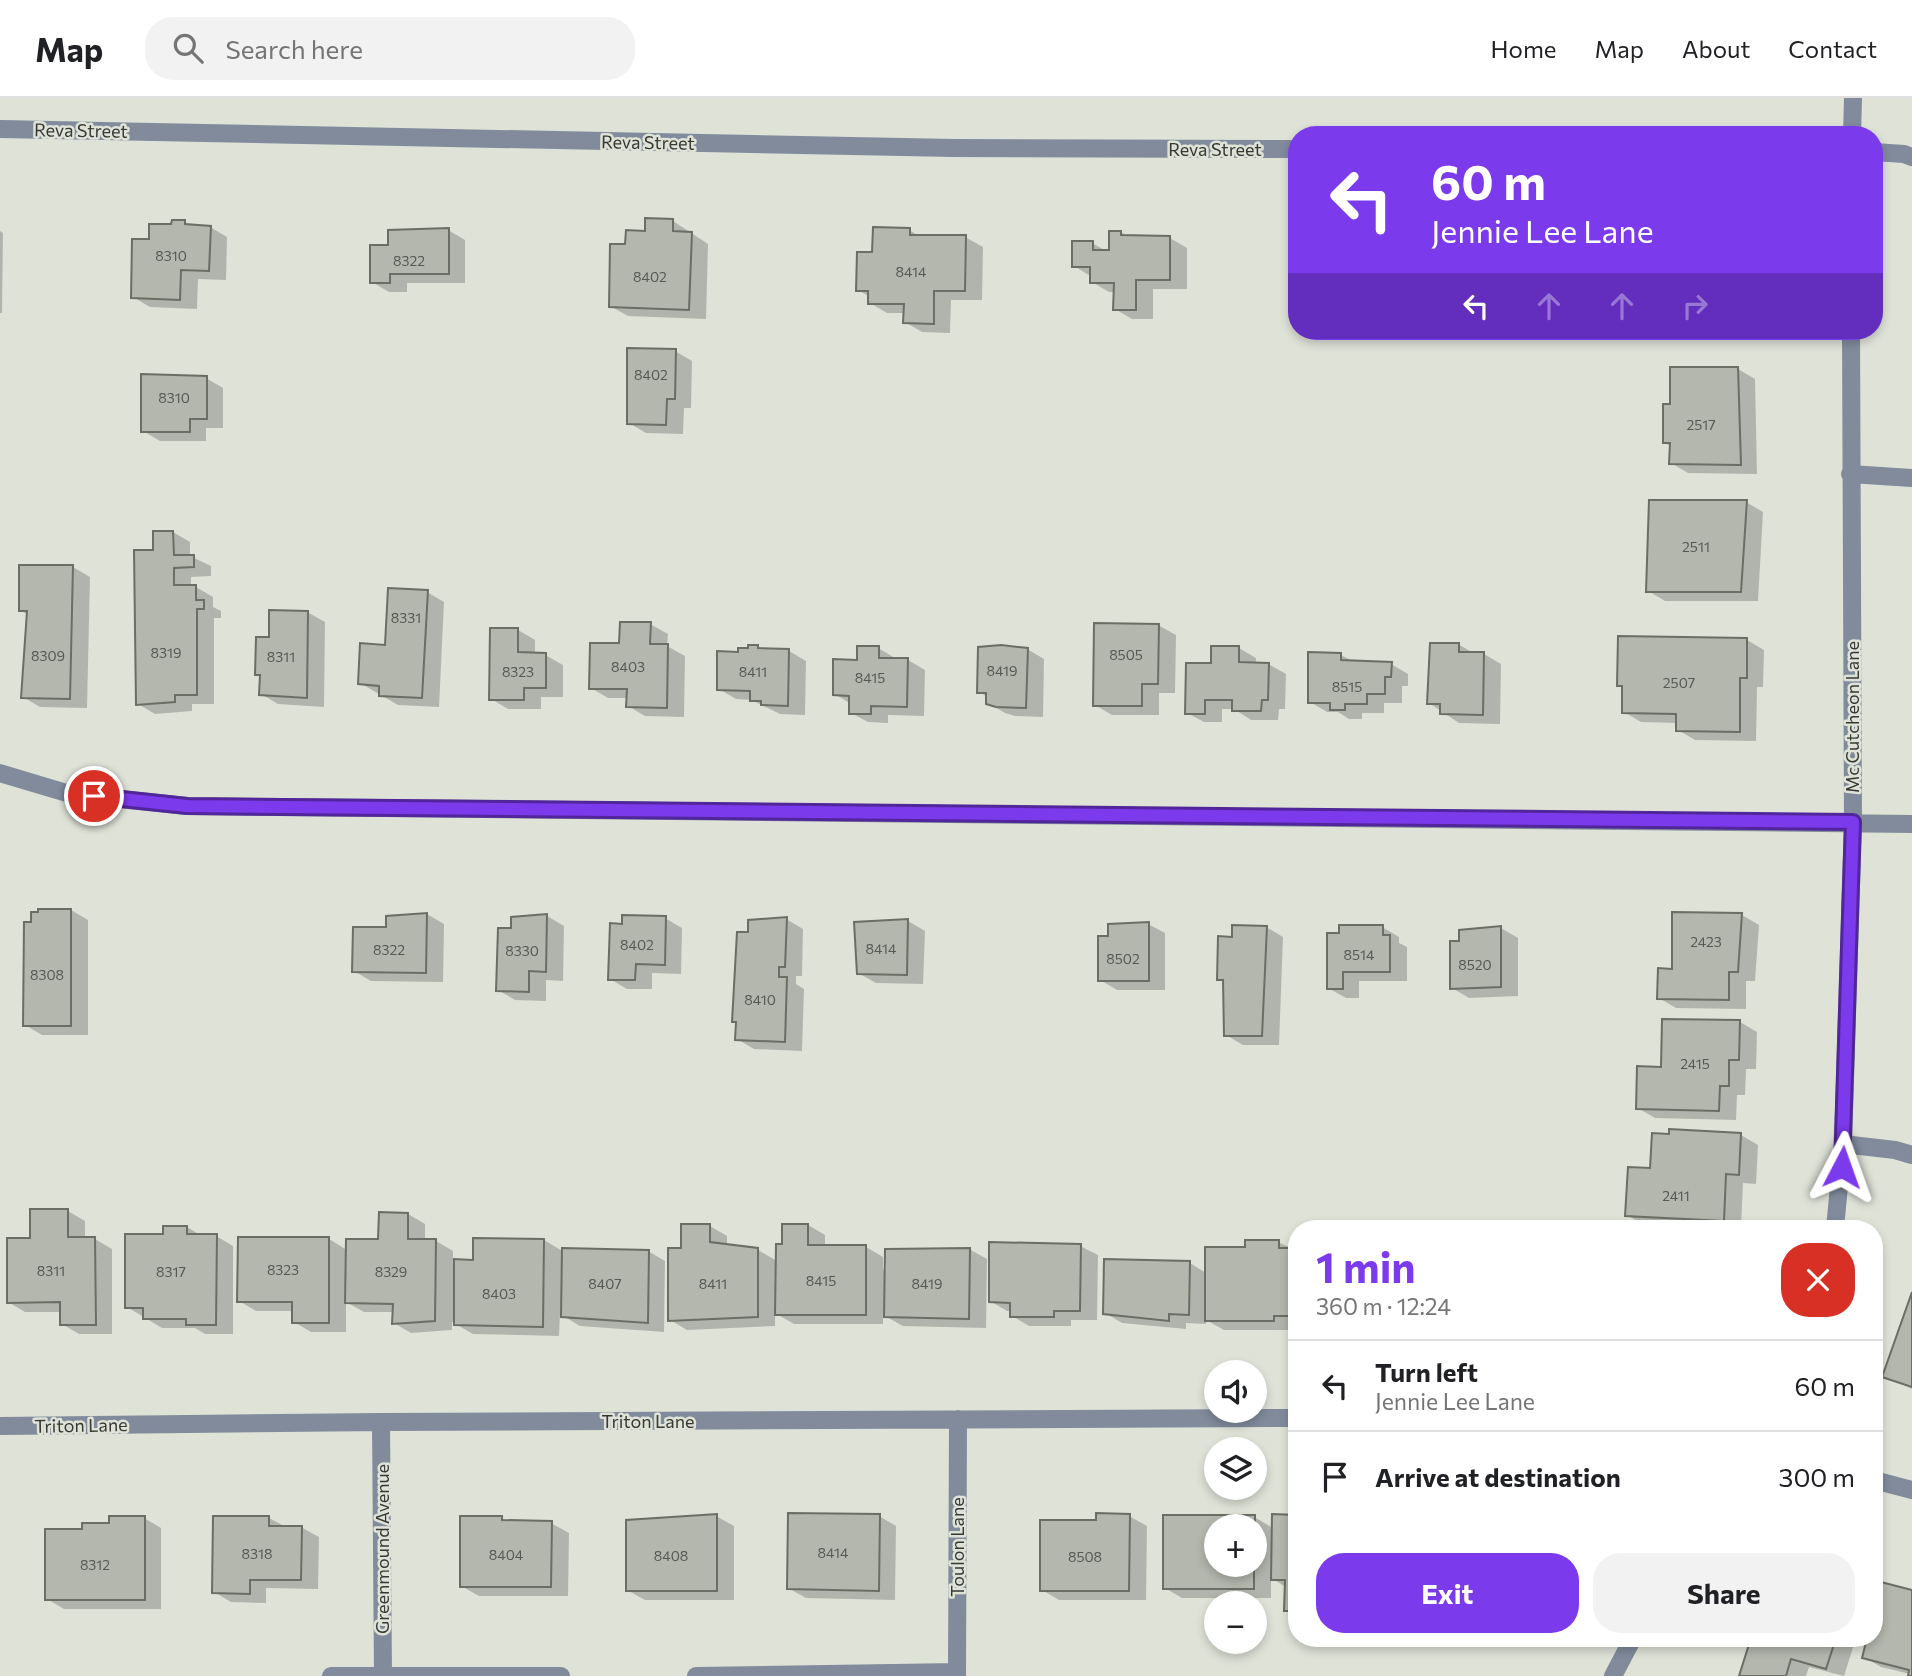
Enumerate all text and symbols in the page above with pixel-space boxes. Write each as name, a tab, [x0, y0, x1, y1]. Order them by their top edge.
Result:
search box	[145, 17, 635, 80]
text: Map	[35, 28, 103, 69]
icon: search	[169, 29, 207, 67]
text: Search here	[225, 33, 363, 64]
text: Home	[1491, 34, 1557, 63]
text: Map	[1595, 34, 1644, 63]
text: About	[1682, 34, 1750, 63]
text: Contact	[1788, 34, 1877, 63]
street label: Reva Street	[34, 118, 128, 142]
street label: Reva Street	[601, 130, 695, 154]
street label: Reva Street	[1168, 138, 1262, 160]
text: 60 m	[1431, 150, 1546, 210]
icon: left	[1316, 154, 1407, 245]
text: Jennie Lee Lane	[1431, 210, 1654, 250]
house number: 8310	[155, 247, 187, 264]
house number: 8322	[393, 252, 425, 269]
house number: 8414	[896, 263, 927, 280]
house number: 8402	[633, 268, 667, 285]
icon: left	[1457, 287, 1495, 325]
icon: ahead	[1530, 287, 1568, 325]
icon: ahead	[1603, 287, 1641, 325]
icon: right	[1676, 287, 1714, 325]
house number: 8402	[634, 366, 668, 383]
house number: 8310	[158, 389, 190, 406]
house number: 2517	[1686, 416, 1716, 433]
house number: 2511	[1682, 538, 1710, 555]
house number: 8331	[391, 609, 421, 626]
street label: Mc Cutcheon Lane	[1841, 641, 1863, 793]
house number: 8319	[151, 644, 181, 661]
house number: 8505	[1109, 646, 1143, 663]
house number: 8309	[31, 647, 65, 664]
house number: 8311	[267, 648, 295, 665]
house number: 8403	[611, 658, 645, 675]
house number: 8419	[987, 662, 1017, 679]
house number: 8323	[502, 663, 534, 680]
house number: 8411	[739, 663, 767, 680]
house number: 8415	[855, 669, 885, 686]
house number: 2507	[1663, 674, 1695, 691]
house number: 8515	[1332, 678, 1362, 695]
pin	[64, 766, 124, 826]
icon: arrive	[75, 777, 113, 815]
house number: 2423	[1690, 933, 1722, 950]
house number: 8402	[620, 936, 654, 953]
house number: 8414	[866, 940, 897, 957]
house number: 8322	[373, 941, 405, 958]
house number: 8330	[505, 942, 539, 959]
house number: 8514	[1344, 946, 1375, 963]
house number: 8502	[1106, 950, 1140, 967]
house number: 8520	[1458, 956, 1492, 973]
house number: 8308	[30, 966, 64, 983]
house number: 8410	[744, 991, 776, 1008]
house number: 2415	[1680, 1055, 1710, 1072]
position arrow	[1805, 1130, 1879, 1204]
house number: 2411	[1662, 1187, 1690, 1204]
text: 1 min	[1316, 1240, 1416, 1292]
button: close	[1781, 1243, 1855, 1317]
house number: 8323	[267, 1261, 299, 1278]
house number: 8311	[37, 1262, 65, 1279]
house number: 8317	[156, 1263, 186, 1280]
house number: 8329	[375, 1263, 407, 1280]
house number: 8415	[806, 1272, 836, 1289]
house number: 8407	[588, 1275, 622, 1292]
house number: 8411	[699, 1275, 727, 1292]
house number: 8419	[912, 1275, 942, 1292]
house number: 8403	[482, 1285, 516, 1302]
text: 360 m · 12:24	[1316, 1292, 1451, 1320]
text: Turn left	[1375, 1356, 1478, 1387]
map controls	[1204, 1360, 1267, 1654]
button: sound	[1204, 1360, 1267, 1423]
icon: left	[1316, 1367, 1354, 1405]
text: 60 m	[1795, 1370, 1855, 1401]
text: Jennie Lee Lane	[1375, 1387, 1535, 1415]
street label: Triton Lane	[601, 1410, 695, 1432]
street label: Triton Lane	[34, 1413, 128, 1437]
button: layers	[1204, 1437, 1267, 1500]
icon: arrive	[1316, 1458, 1354, 1496]
text: Arrive at destination	[1375, 1461, 1621, 1492]
text: 300 m	[1779, 1461, 1855, 1492]
street label: Greenmound Avenue	[371, 1464, 393, 1634]
street label: Toulon Lane	[946, 1497, 968, 1597]
button: +	[1204, 1514, 1267, 1577]
house number: 8414	[818, 1544, 849, 1561]
house number: 8318	[242, 1545, 272, 1562]
house number: 8404	[489, 1546, 524, 1563]
house number: 8408	[654, 1547, 688, 1564]
house number: 8508	[1068, 1548, 1102, 1565]
button: Exit	[1316, 1553, 1579, 1633]
button: Share	[1593, 1553, 1855, 1633]
house number: 8312	[80, 1556, 110, 1573]
button: −	[1204, 1591, 1267, 1654]

